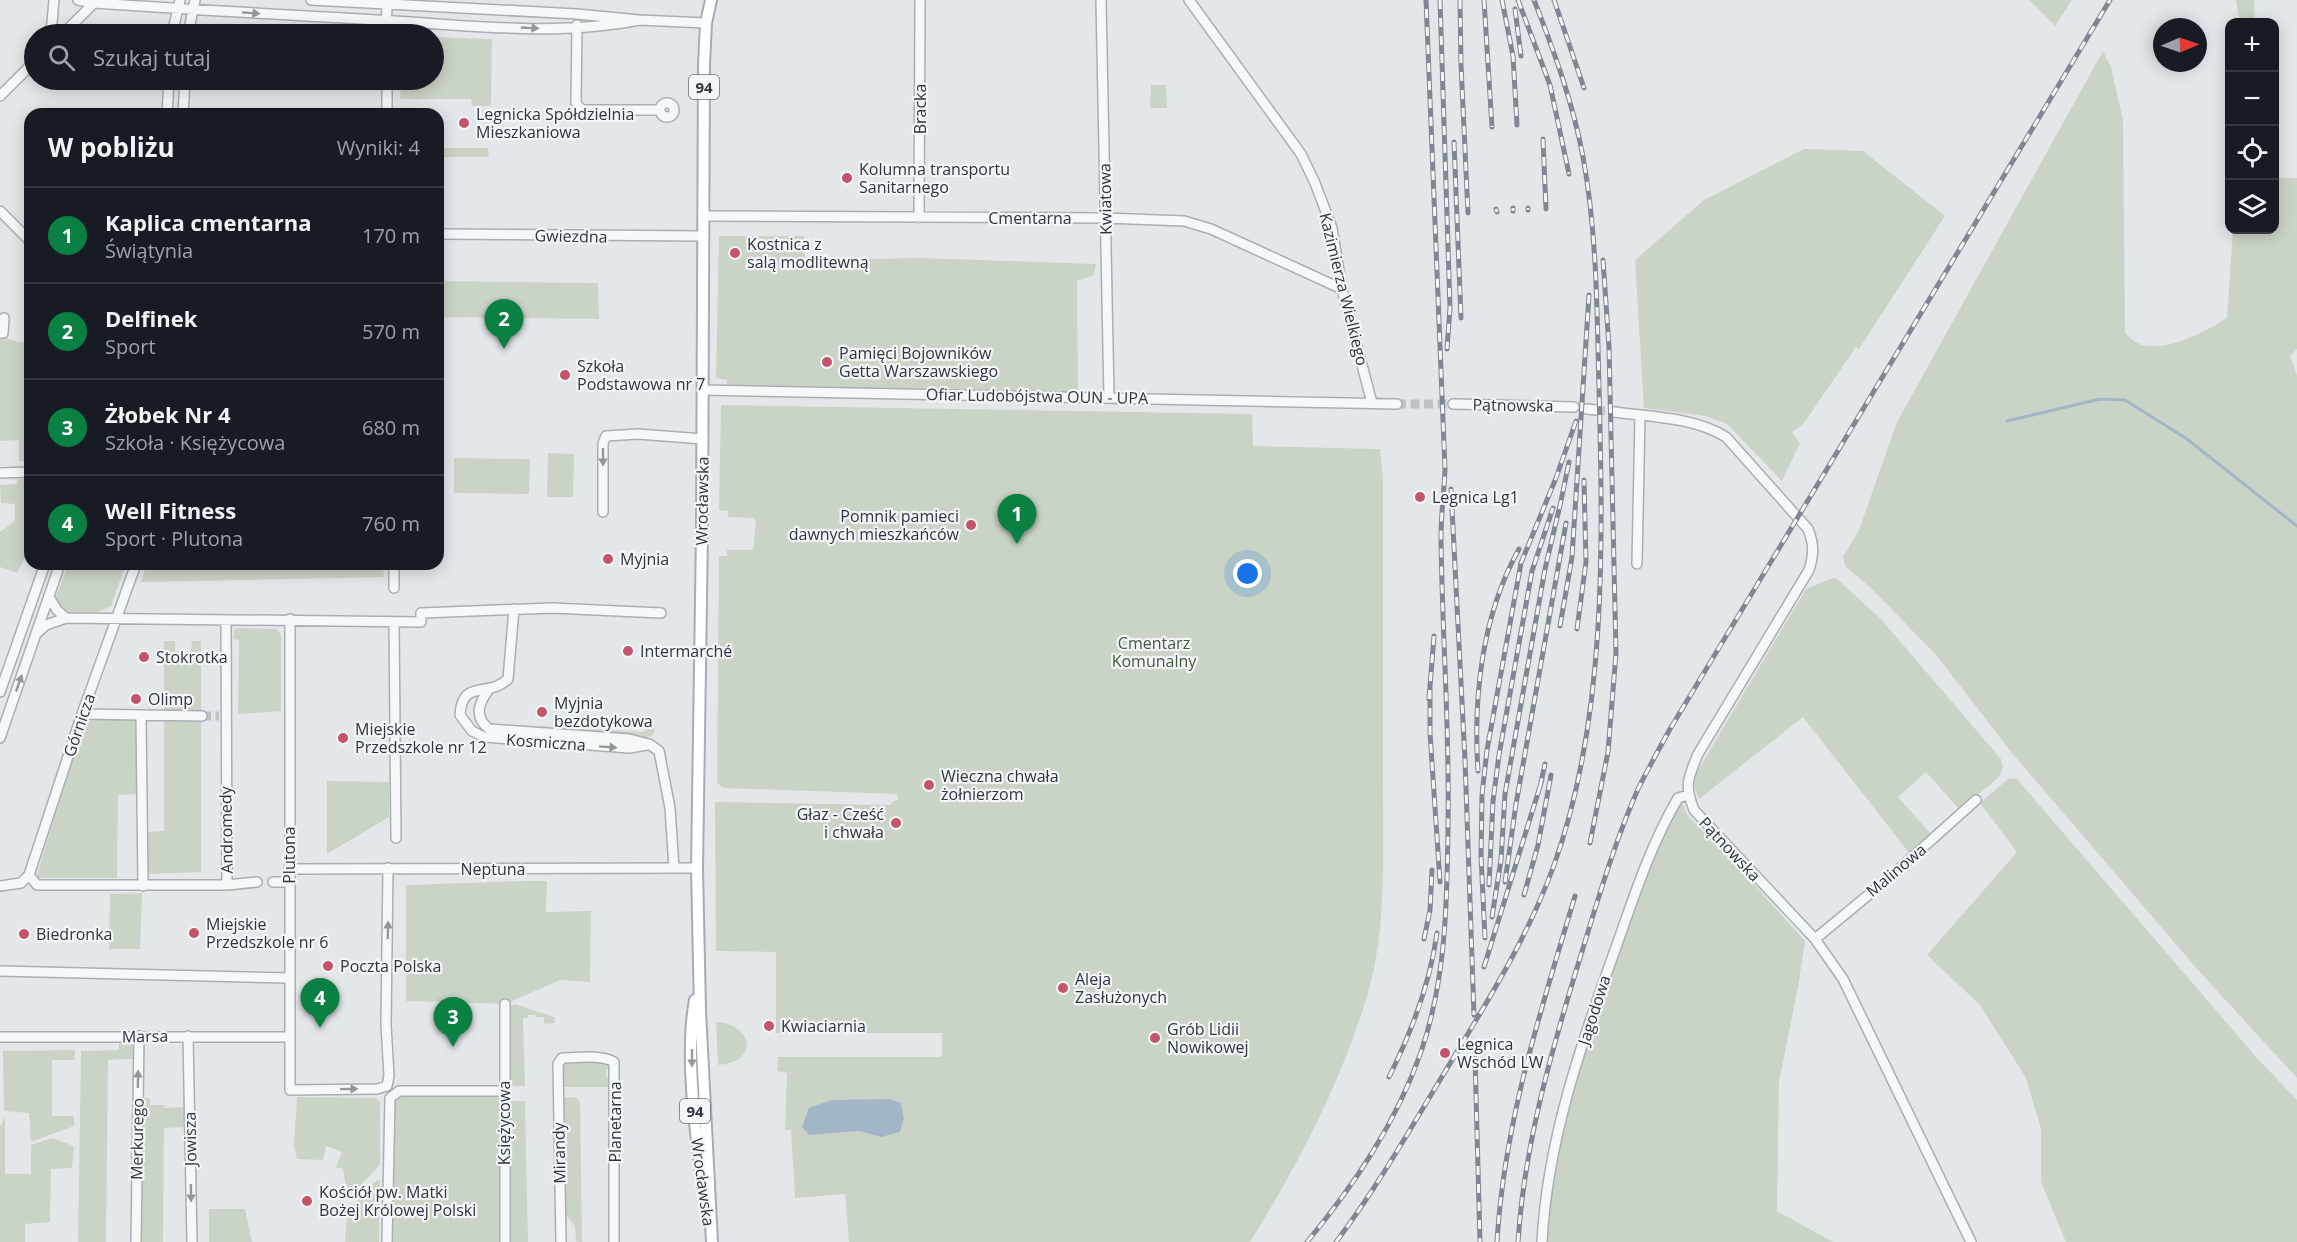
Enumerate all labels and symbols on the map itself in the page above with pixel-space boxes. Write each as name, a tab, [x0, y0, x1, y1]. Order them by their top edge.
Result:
one-way arrow	[241, 8, 260, 18]
north arrow	[2153, 18, 2207, 72]
one-way arrow	[521, 23, 540, 33]
road number: 94	[689, 75, 719, 99]
street label: Bracka	[909, 84, 931, 134]
place label: Legnicka Spółdzielnia Mieszkaniowa	[476, 103, 634, 143]
marker: Legnicka Spółdzielnia Mieszkaniowa	[457, 116, 471, 130]
place label: Kolumna transportu Sanitarnego	[859, 158, 1010, 198]
street label: Kwiatowa	[1093, 163, 1117, 235]
marker: Kolumna transportu Sanitarnego	[840, 171, 854, 185]
street label: Cmentarna	[988, 207, 1072, 229]
street label: Kazimierza Wielkiego	[1314, 210, 1374, 368]
street label: Gwiezdna	[534, 224, 608, 248]
place label: Kostnica z salą modlitewną	[747, 233, 869, 273]
marker: Kostnica z salą modlitewną	[728, 246, 742, 260]
pin: 2	[484, 300, 524, 349]
place label: Pamięci Bojowników Getta Warszawskiego	[839, 342, 998, 382]
place label: Szkoła Podstawowa nr 7	[577, 355, 705, 395]
marker: Pamięci Bojowników Getta Warszawskiego	[820, 355, 834, 369]
marker: Szkoła Podstawowa nr 7	[558, 368, 572, 382]
street label: Ofiar Ludobójstwa OUN - UPA	[926, 383, 1149, 409]
street label: Pątnowska	[1472, 393, 1554, 417]
one-way arrow	[598, 448, 608, 467]
street label: Wrocławska	[690, 456, 714, 546]
place label: Legnica Lg1	[1432, 486, 1519, 508]
marker: Legnica Lg1	[1413, 490, 1427, 504]
pin: 1	[998, 494, 1036, 544]
place label: Pomnik pamieci dawnych mieszkańców	[789, 505, 960, 545]
marker: Pomnik pamieci dawnych mieszkańców	[964, 518, 978, 532]
place label: Myjnia	[620, 548, 669, 570]
marker: Myjnia	[601, 552, 615, 566]
your location	[1233, 559, 1262, 588]
park label: Cmentarz Komunalny	[1112, 632, 1197, 672]
place label: Intermarché	[640, 640, 732, 662]
marker: Intermarché	[621, 644, 635, 658]
place label: Stokrotka	[156, 646, 228, 668]
marker: Stokrotka	[137, 650, 151, 664]
one-way arrow	[15, 674, 25, 692]
place label: Olimp	[148, 688, 193, 710]
street label: Górnicza	[58, 690, 100, 760]
marker: Olimp	[129, 692, 143, 706]
place label: Myjnia bezdotykowa	[554, 692, 653, 732]
marker: Myjnia bezdotykowa	[535, 705, 549, 719]
place label: Miejskie Przedszkole nr 12	[355, 718, 487, 758]
street label: Kosmiczna	[505, 728, 587, 756]
marker: Miejskie Przedszkole nr 12	[336, 731, 350, 745]
one-way arrow	[599, 742, 618, 752]
place label: Wieczna chwała żołnierzom	[941, 765, 1059, 805]
marker: Wieczna chwała żołnierzom	[922, 778, 936, 792]
street label: Andromedy	[214, 785, 238, 874]
place label: Głaz - Cześć i chwała	[797, 803, 884, 843]
street label: Pątnowska	[1694, 812, 1766, 886]
marker: Głaz - Cześć i chwała	[889, 816, 903, 830]
street label: Plutona	[278, 826, 300, 884]
street label: Malinowa	[1861, 838, 1931, 902]
street label: Neptuna	[460, 858, 526, 880]
place label: Miejskie Przedszkole nr 6	[206, 913, 328, 953]
one-way arrow	[383, 920, 393, 939]
place label: Biedronka	[36, 923, 112, 945]
marker: Miejskie Przedszkole nr 6	[187, 926, 201, 940]
marker: Biedronka	[17, 927, 31, 941]
place label: Poczta Polska	[340, 955, 441, 977]
marker: Poczta Polska	[321, 959, 335, 973]
place label: Aleja Zasłużonych	[1075, 968, 1167, 1008]
street label: Jagodowa	[1572, 972, 1616, 1050]
pin: 4	[300, 978, 340, 1028]
marker: Aleja Zasłużonych	[1056, 981, 1070, 995]
pin: 3	[434, 998, 472, 1047]
place label: Kwiaciarnia	[781, 1015, 866, 1037]
place label: Grób Lidii Nowikowej	[1167, 1018, 1249, 1058]
marker: Kwiaciarnia	[762, 1019, 776, 1033]
street label: Marsa	[122, 1025, 168, 1047]
marker: Grób Lidii Nowikowej	[1148, 1031, 1162, 1045]
place label: Legnica Wschód LW	[1457, 1033, 1544, 1073]
marker: Legnica Wschód LW	[1438, 1046, 1452, 1060]
one-way arrow	[687, 1048, 697, 1067]
one-way arrow	[133, 1069, 143, 1088]
street label: Księżycowa	[493, 1081, 515, 1165]
street label: Planetarna	[604, 1081, 626, 1163]
one-way arrow	[339, 1085, 358, 1094]
street label: Merkurego	[125, 1098, 149, 1180]
road number: 94	[680, 1099, 710, 1123]
street label: Jowisza	[179, 1112, 202, 1168]
street label: Mirandy	[547, 1121, 571, 1184]
street label: Wrocławska	[686, 1136, 720, 1228]
place label: Kościół pw. Matki Bożej Królowej Polski	[319, 1181, 476, 1221]
one-way arrow	[186, 1183, 196, 1202]
marker: Kościół pw. Matki Bożej Królowej Polski	[300, 1194, 314, 1208]

